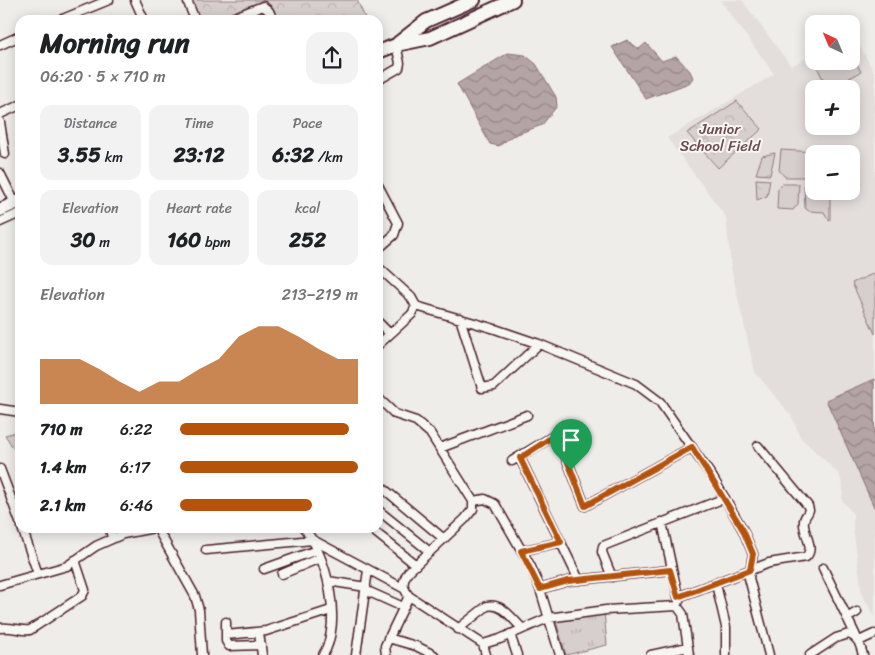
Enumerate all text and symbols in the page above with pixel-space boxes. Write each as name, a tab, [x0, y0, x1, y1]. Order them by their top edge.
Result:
north arrow	[805, 15, 860, 70]
map controls	[805, 15, 860, 200]
text: Morning run	[40, 18, 190, 67]
button: share	[306, 32, 358, 84]
text: 06:20 · 5 × 710 m	[40, 62, 166, 91]
button: +	[805, 80, 860, 135]
text: Distance	[64, 111, 117, 136]
text: Time	[184, 111, 214, 136]
text: Pace	[293, 111, 323, 136]
park label: Junior School Field	[680, 116, 761, 159]
text: 3.55	[58, 136, 101, 174]
text: 23:12	[173, 136, 225, 174]
text: 6:32	[272, 136, 314, 174]
text: km	[101, 145, 123, 170]
text: /km	[314, 145, 343, 170]
button: −	[805, 145, 860, 200]
text: Elevation	[62, 196, 119, 221]
text: Heart rate	[166, 196, 232, 221]
text: kcal	[295, 196, 320, 221]
text: 30	[71, 221, 96, 259]
text: 160	[167, 221, 201, 259]
text: 252	[289, 221, 326, 259]
text: m	[96, 230, 110, 255]
text: bpm	[201, 230, 231, 255]
text: Elevation	[40, 280, 105, 309]
text: 213–219 m	[282, 280, 358, 309]
text: 710 m	[40, 415, 83, 444]
text: 6:22	[120, 415, 152, 444]
pin	[550, 419, 592, 470]
icon: arrive	[557, 426, 585, 454]
text: 1.4 km	[40, 453, 87, 482]
text: 6:17	[120, 453, 150, 482]
text: 2.1 km	[40, 491, 86, 520]
text: 6:46	[120, 491, 153, 520]

